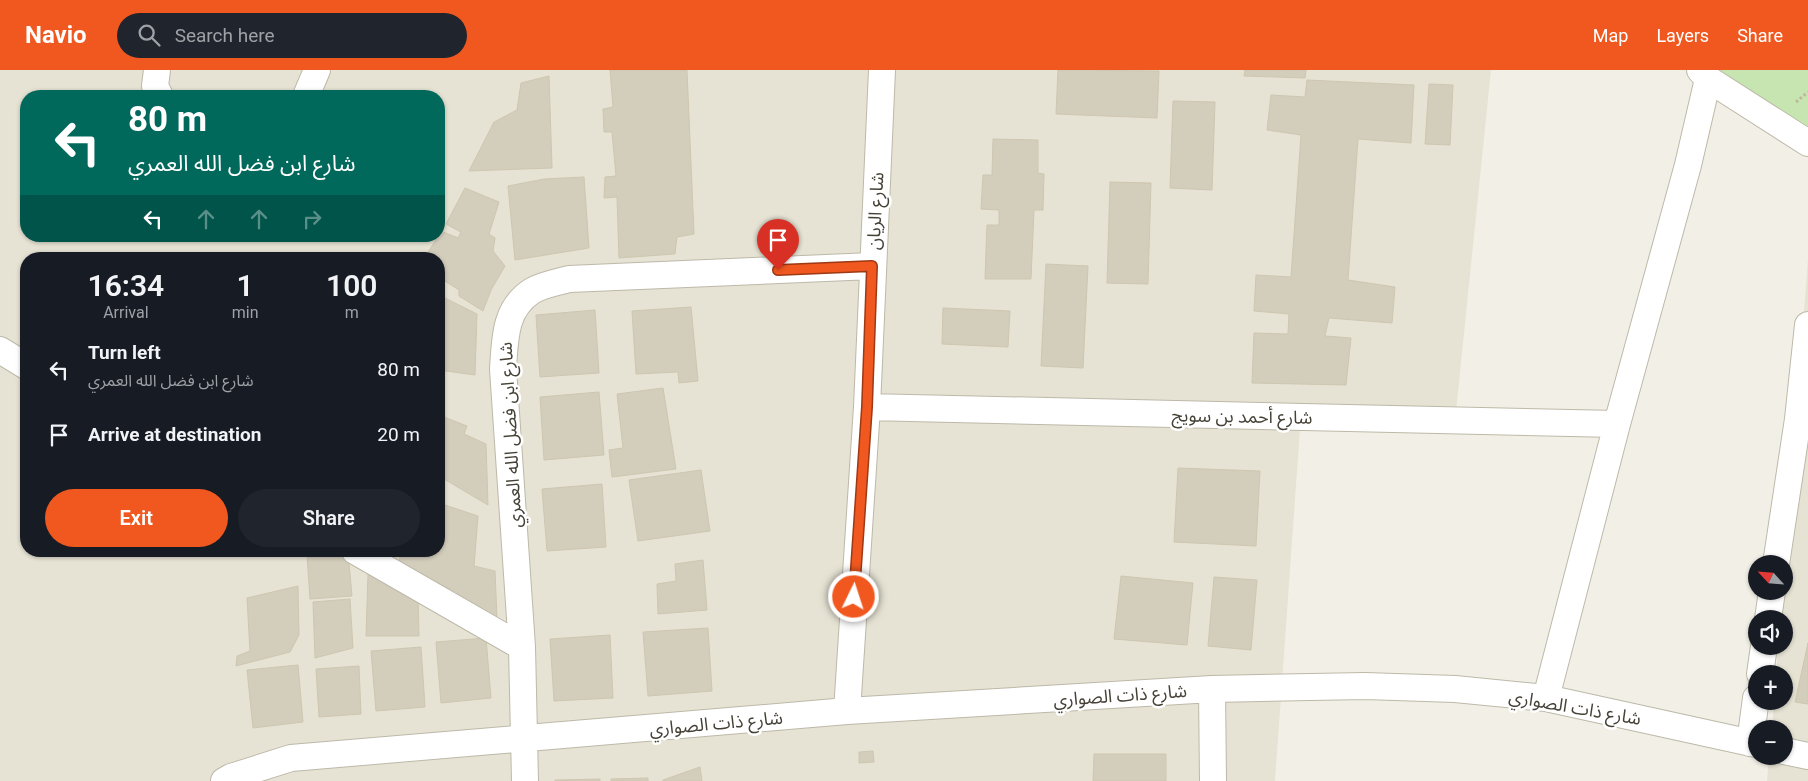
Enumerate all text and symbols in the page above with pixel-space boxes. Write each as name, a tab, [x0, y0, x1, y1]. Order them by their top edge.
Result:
search box	[117, 13, 467, 58]
text: Navio	[25, 21, 87, 49]
icon: search	[135, 21, 163, 49]
text: Search here	[175, 24, 275, 47]
text: Map	[1593, 25, 1628, 46]
text: Layers	[1656, 25, 1709, 46]
text: Share	[1737, 25, 1783, 46]
text: 80 m	[128, 99, 207, 140]
icon: left	[45, 110, 110, 175]
text: شارع ابن فضل الله العمري	[128, 151, 356, 176]
street label: شارع الريان	[862, 171, 892, 251]
icon: left	[139, 205, 167, 233]
icon: ahead	[192, 205, 220, 233]
icon: ahead	[245, 205, 273, 233]
icon: right	[298, 205, 326, 233]
pin	[757, 219, 799, 270]
icon: arrive	[764, 226, 792, 254]
text: 16:34	[88, 268, 164, 303]
text: 1	[237, 268, 254, 303]
text: 100	[326, 268, 377, 303]
text: Arrival	[103, 303, 149, 322]
text: min	[232, 303, 259, 322]
text: m	[345, 303, 359, 322]
text: Turn left	[88, 341, 161, 364]
street label: شارع ابن فضل الله العمري	[495, 341, 529, 528]
icon: left	[45, 356, 73, 384]
text: 80 m	[377, 358, 420, 381]
text: شارع ابن فضل الله العمري	[88, 371, 253, 390]
street label: شارع أحمد بن سويج	[1171, 404, 1313, 432]
icon: arrive	[45, 421, 73, 449]
text: Arrive at destination	[88, 423, 261, 446]
text: 20 m	[377, 423, 420, 446]
button: Exit	[45, 489, 228, 547]
button: Share	[238, 489, 420, 547]
north arrow	[1748, 555, 1792, 600]
map controls	[1748, 555, 1793, 765]
position arrow	[827, 570, 879, 622]
button: sound	[1748, 610, 1793, 655]
button: +	[1748, 665, 1793, 710]
street label: شارع ذات الصواري	[1052, 680, 1188, 714]
street label: شارع ذات الصواري	[1507, 685, 1643, 733]
street label: شارع ذات الصواري	[648, 707, 784, 743]
button: −	[1748, 720, 1793, 765]

